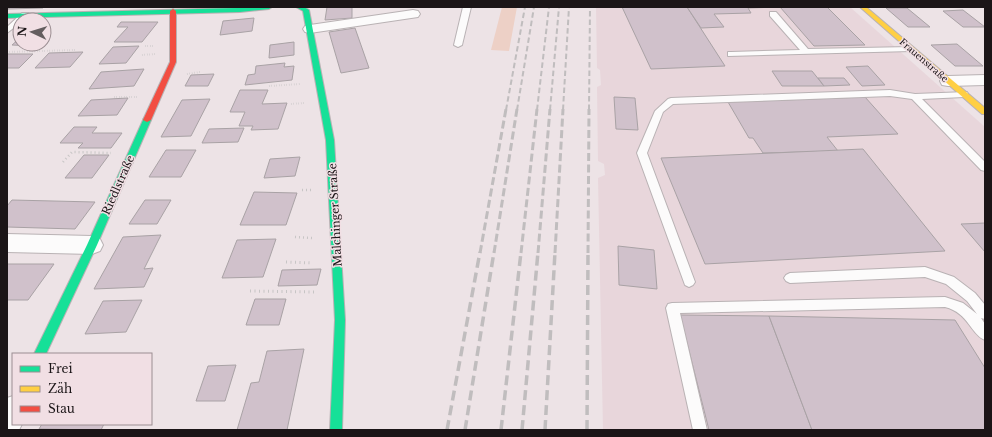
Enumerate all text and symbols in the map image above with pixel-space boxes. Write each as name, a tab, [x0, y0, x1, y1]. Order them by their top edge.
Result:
north arrow	[12, 12, 52, 52]
text: N	[15, 25, 29, 37]
street label: Frauenstraße	[897, 36, 951, 84]
street label: Riedlstraße	[99, 153, 137, 217]
street label: Malchinger Straße	[325, 163, 345, 267]
legend	[12, 353, 152, 425]
text: Frei	[48, 361, 73, 376]
text: Zäh	[48, 381, 72, 396]
text: Stau	[48, 401, 75, 416]

